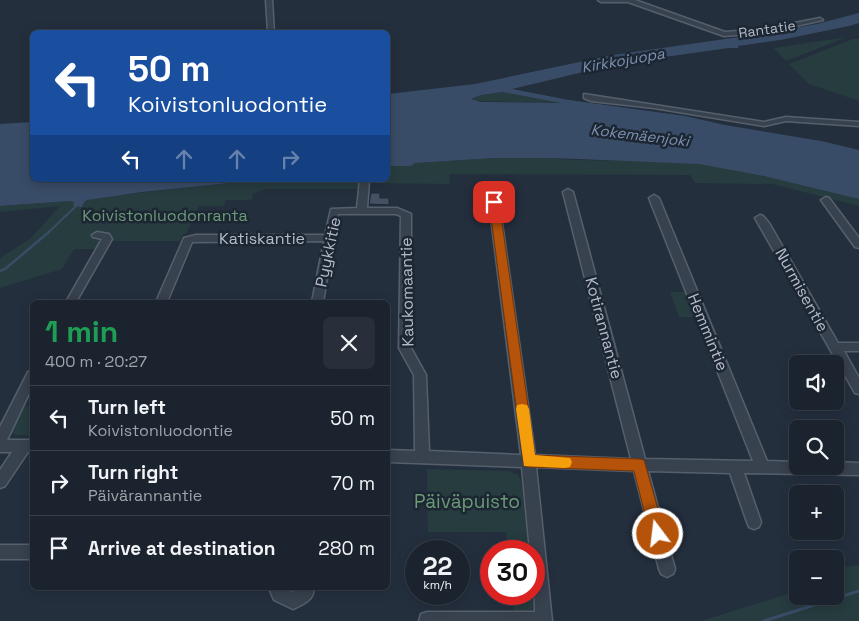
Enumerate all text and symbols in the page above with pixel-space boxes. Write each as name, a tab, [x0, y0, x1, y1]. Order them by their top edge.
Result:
street label: Rantatie	[737, 16, 797, 42]
water label: Kirkkojuopa	[580, 43, 666, 77]
text: 50 m	[128, 47, 210, 91]
icon: left	[45, 50, 110, 115]
text: Koivistonluodontie	[128, 90, 327, 118]
water label: Kokemäenjoki	[590, 120, 692, 151]
icon: left	[117, 145, 145, 173]
icon: ahead	[170, 145, 198, 173]
icon: ahead	[223, 145, 251, 173]
icon: right	[276, 145, 304, 173]
pin	[473, 181, 515, 223]
icon: arrive	[480, 188, 508, 216]
park label: Koivistonluodonranta	[82, 205, 248, 226]
street label: Pyykkitie	[310, 215, 346, 289]
street label: Katiskantie	[219, 228, 305, 249]
street label: Kaukomaantie	[396, 237, 418, 347]
street label: Nurmisentie	[770, 245, 834, 335]
street label: Kotirannantie	[580, 275, 628, 381]
street label: Hemmintie	[683, 290, 733, 374]
text: 1 min	[45, 312, 118, 351]
button: close	[323, 317, 375, 369]
text: 400 m · 20:27	[45, 351, 147, 372]
map controls	[789, 355, 844, 605]
button: sound	[789, 355, 844, 410]
text: Turn left	[88, 395, 166, 420]
icon: left	[45, 404, 73, 432]
text: 50 m	[330, 406, 375, 431]
text: Koivistonluodontie	[88, 420, 233, 441]
button: search	[789, 420, 844, 475]
text: Turn right	[88, 460, 178, 485]
icon: right	[45, 469, 73, 497]
text: 70 m	[331, 471, 375, 496]
text: Päivärannantie	[88, 485, 202, 506]
button: +	[789, 485, 844, 540]
park label: Päiväpuisto	[414, 489, 520, 514]
position arrow	[631, 507, 683, 559]
icon: arrive	[45, 534, 73, 562]
text: Arrive at destination	[88, 536, 276, 561]
text: 280 m	[318, 536, 375, 561]
speed limit sign: 30	[480, 540, 545, 605]
text: 22	[423, 550, 452, 582]
button: −	[789, 550, 844, 605]
text: km/h	[423, 577, 452, 593]

